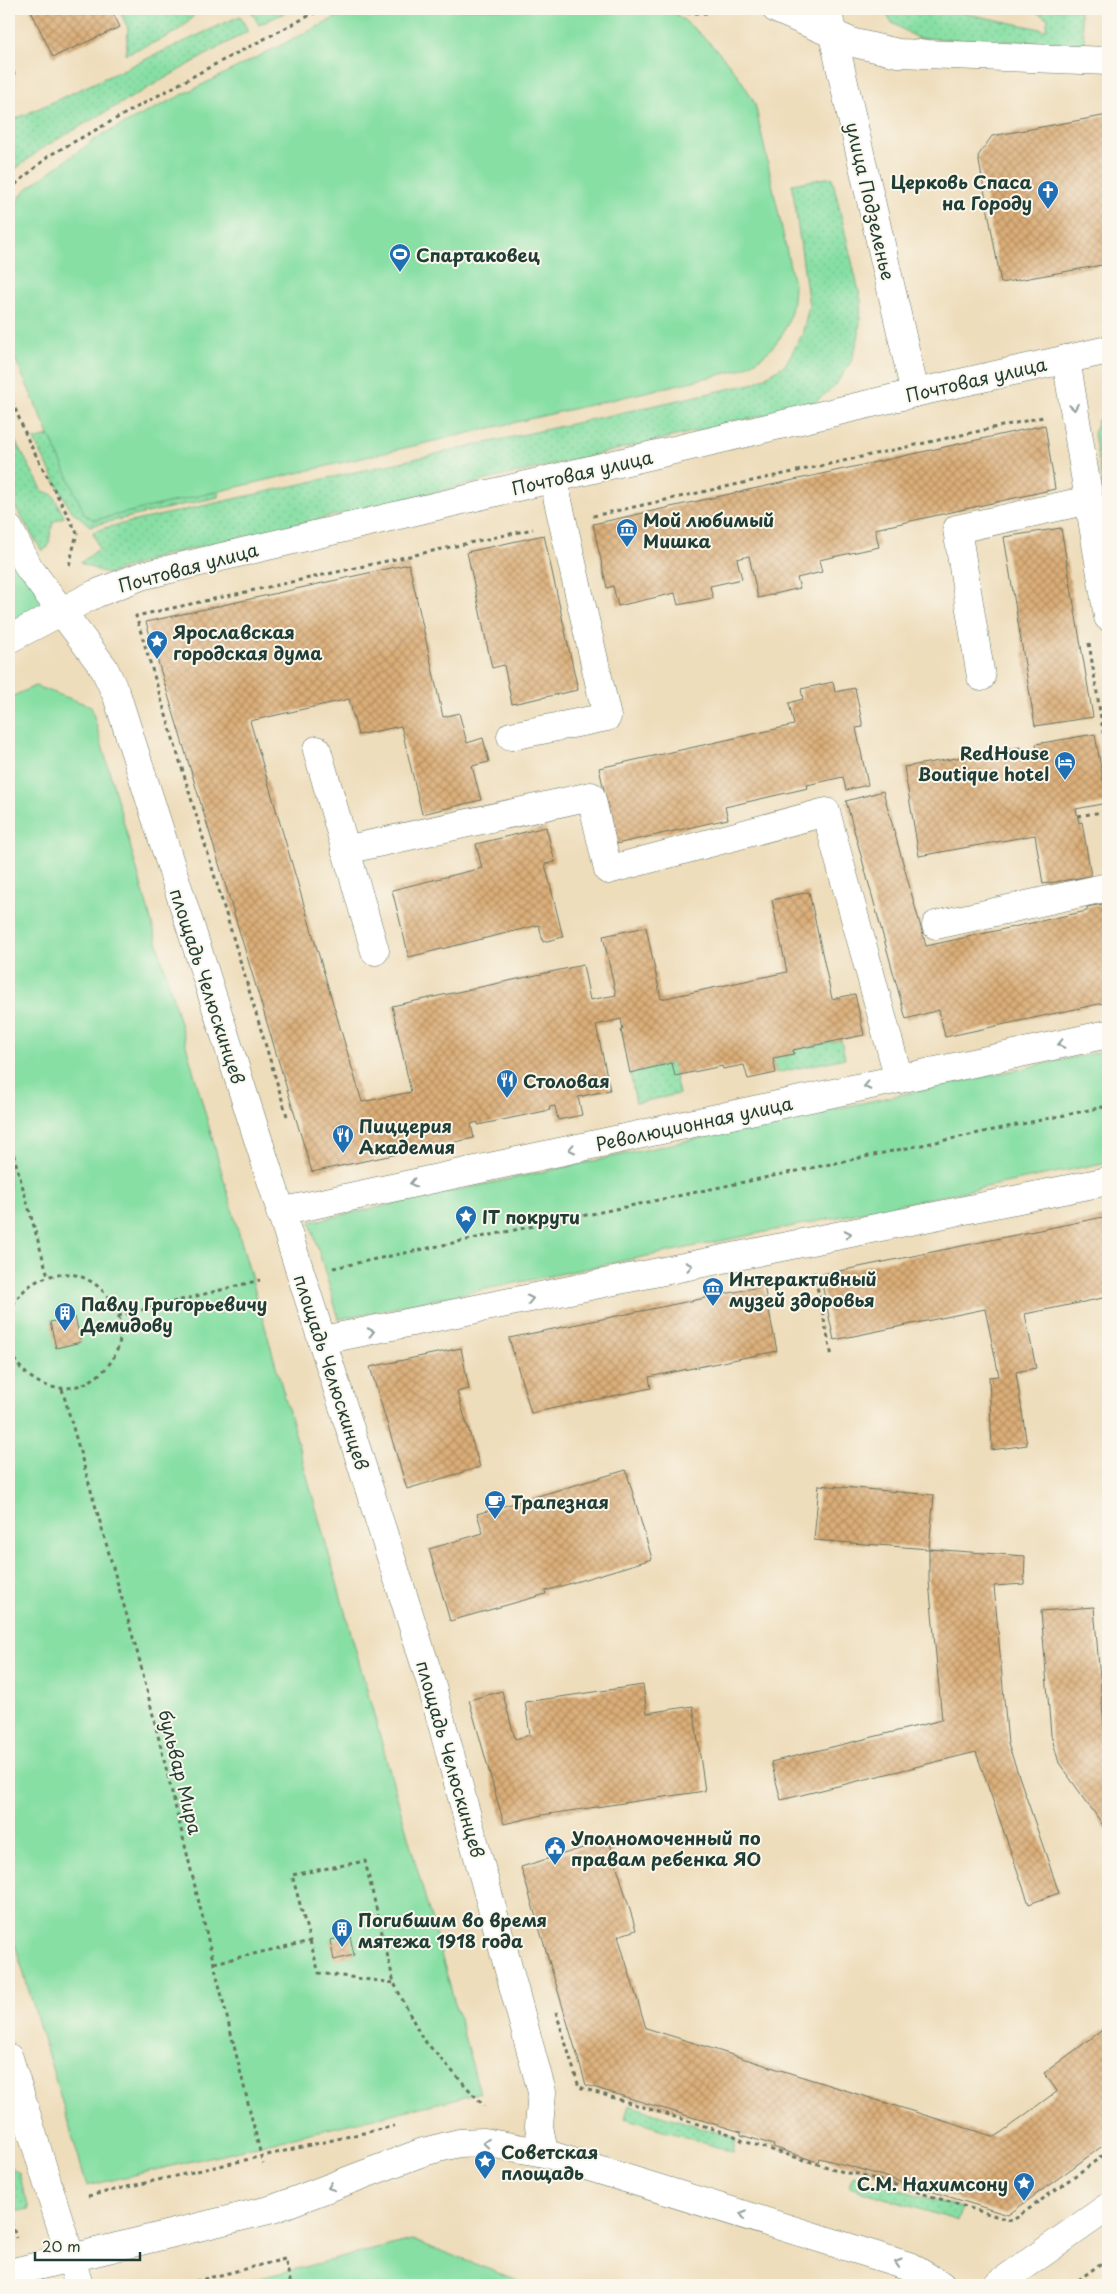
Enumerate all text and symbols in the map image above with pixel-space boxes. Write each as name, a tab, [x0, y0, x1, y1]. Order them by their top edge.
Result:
street label: улица Подзеленье	[840, 119, 902, 283]
place label: Церковь Спаса на Городу	[891, 168, 1032, 216]
church icon: Церковь Спаса на Городу	[1036, 179, 1060, 210]
place label: Спартаковец	[416, 241, 541, 268]
sports icon: Спартаковец	[388, 242, 412, 273]
street label: Почтовая улица	[903, 350, 1050, 408]
one-way arrow	[1068, 404, 1079, 412]
street label: Почтовая улица	[509, 443, 656, 501]
place label: Мой любимый Мишка	[643, 506, 774, 554]
museum icon: Мой любимый Мишка	[615, 517, 639, 548]
street label: Почтовая улица	[115, 535, 262, 599]
place label: Ярославская городская дума	[172, 618, 323, 666]
place icon: Ярославская городская дума	[145, 629, 169, 660]
place label: RedHouse Boutique hotel	[918, 739, 1049, 787]
hotel icon: RedHouse Boutique hotel	[1053, 750, 1077, 781]
street label: площадь Челюскинцев	[164, 885, 252, 1087]
one-way arrow	[1056, 1039, 1065, 1049]
place label: Столовая	[523, 1067, 610, 1094]
restaurant icon: Столовая	[495, 1068, 519, 1099]
one-way arrow	[863, 1080, 872, 1091]
street label: Революционная улица	[593, 1089, 795, 1157]
place label: Пиццерия Академия	[359, 1112, 455, 1160]
restaurant icon: Пиццерия Академия	[331, 1123, 355, 1154]
one-way arrow	[567, 1143, 576, 1154]
one-way arrow	[408, 1177, 417, 1188]
place label: IT покрути	[482, 1203, 580, 1230]
place icon: IT покрути	[454, 1204, 478, 1235]
one-way arrow	[844, 1229, 853, 1240]
one-way arrow	[685, 1262, 694, 1272]
place label: Интерактивный музей здоровья	[729, 1265, 877, 1313]
street label: площадь Челюскинцев	[288, 1271, 376, 1473]
museum icon: Интерактивный музей здоровья	[701, 1276, 725, 1307]
place label: Павлу Григорьевичу Демидову	[80, 1290, 267, 1338]
one-way arrow	[526, 1294, 534, 1305]
building icon: Павлу Григорьевичу Демидову	[53, 1301, 77, 1332]
one-way arrow	[366, 1327, 375, 1337]
place label: Трапезная	[511, 1488, 609, 1515]
cafe icon: Трапезная	[483, 1489, 507, 1520]
street label: площадь Челюскинцев	[410, 1657, 492, 1861]
street label: бульвар Мира	[152, 1707, 210, 1838]
place label: Уполномоченный по правам ребенка ЯО	[571, 1824, 761, 1872]
public building icon: Уполномоченный по правам ребенка ЯО	[543, 1835, 567, 1866]
place label: Погибшим во время мятежа 1918 года	[358, 1906, 547, 1954]
building icon: Погибшим во время мятежа 1918 года	[330, 1917, 354, 1948]
one-way arrow	[481, 2138, 489, 2149]
place label: Советская площадь	[501, 2138, 598, 2186]
place icon: Советская площадь	[473, 2149, 497, 2180]
place label: С.М. Нахимсону	[857, 2170, 1008, 2197]
place icon: С.М. Нахимсону	[1012, 2171, 1036, 2202]
one-way arrow	[327, 2181, 335, 2191]
one-way arrow	[739, 2210, 748, 2220]
scale bar	[35, 2229, 140, 2261]
text: 20 m	[42, 2234, 81, 2257]
one-way arrow	[894, 2258, 903, 2268]

